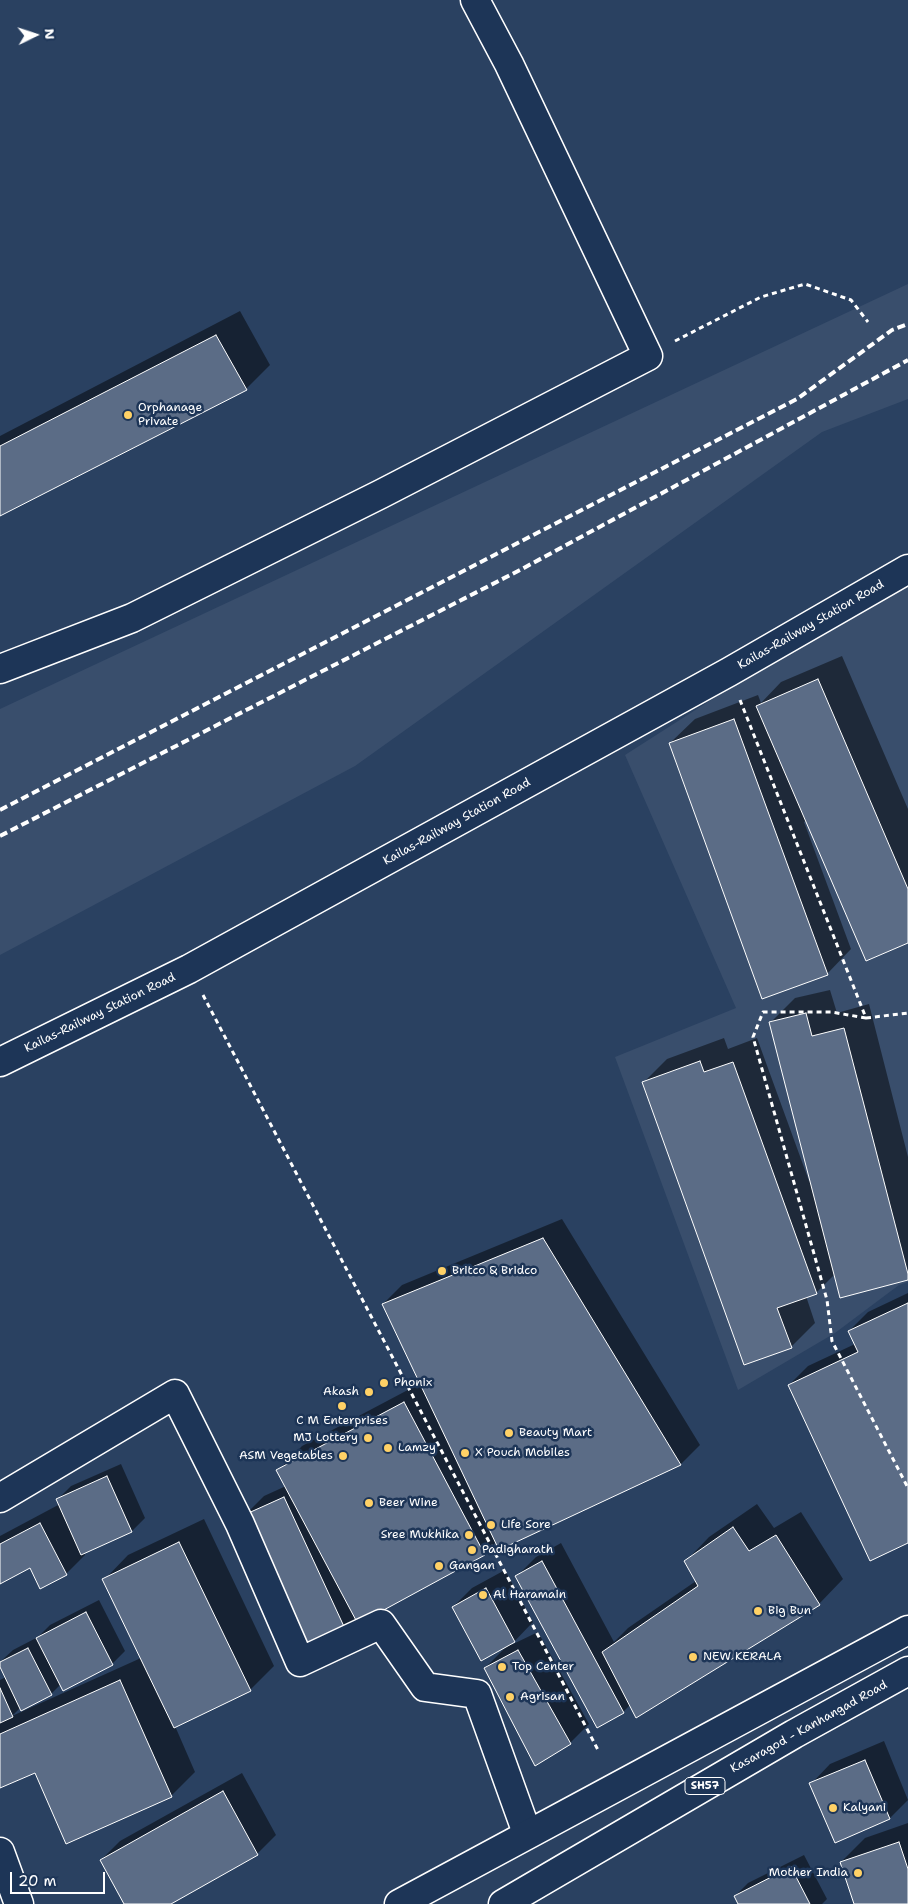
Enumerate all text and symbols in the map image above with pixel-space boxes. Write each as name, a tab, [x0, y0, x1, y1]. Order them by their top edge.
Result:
north arrow	[10, 10, 60, 60]
text: N	[41, 28, 59, 40]
place label: Orphanage Private	[138, 401, 202, 429]
marker: Orphanage Private	[122, 409, 134, 421]
street label: Kailas-Railway Station Road	[735, 577, 887, 673]
street label: Kailas-Railway Station Road	[381, 775, 533, 869]
street label: Kailas-Railway Station Road	[22, 970, 178, 1056]
place label: Britco & Bridco	[452, 1264, 537, 1278]
marker: Britco & Bridco	[436, 1265, 448, 1277]
place label: Phonix	[394, 1376, 432, 1390]
marker: Phonix	[378, 1377, 390, 1389]
place label: Akash	[323, 1385, 359, 1399]
marker: Akash	[363, 1386, 375, 1398]
marker: C M Enterprises	[336, 1400, 348, 1412]
place label: C M Enterprises	[296, 1414, 388, 1428]
place label: Beauty Mart	[519, 1426, 592, 1440]
marker: Beauty Mart	[503, 1427, 515, 1439]
place label: MJ Lottery	[293, 1431, 358, 1445]
marker: MJ Lottery	[362, 1432, 374, 1444]
place label: Lamzy	[398, 1441, 436, 1455]
marker: Lamzy	[382, 1442, 394, 1454]
place label: X Pouch Mobiles	[475, 1446, 570, 1460]
marker: X Pouch Mobiles	[459, 1447, 471, 1459]
place label: ASM Vegetables	[239, 1449, 333, 1463]
marker: ASM Vegetables	[337, 1450, 349, 1462]
place label: Beer Wine	[379, 1496, 438, 1510]
marker: Beer Wine	[363, 1497, 375, 1509]
place label: Life Sore	[501, 1518, 551, 1532]
marker: Life Sore	[485, 1519, 497, 1531]
place label: Sree Mukhika	[381, 1528, 459, 1542]
marker: Sree Mukhika	[463, 1529, 475, 1541]
place label: Padigharath	[482, 1543, 553, 1557]
marker: Padigharath	[466, 1544, 478, 1556]
place label: Gangan	[449, 1559, 495, 1573]
marker: Gangan	[433, 1560, 445, 1572]
place label: Al Haramain	[493, 1588, 566, 1602]
marker: Al Haramain	[477, 1589, 489, 1601]
place label: Big Bun	[768, 1604, 811, 1618]
marker: Big Bun	[752, 1605, 764, 1617]
place label: NEW KERALA	[703, 1650, 782, 1664]
marker: NEW KERALA	[687, 1651, 699, 1663]
place label: Top Center	[512, 1660, 574, 1674]
marker: Top Center	[496, 1661, 508, 1673]
street label: Kasaragod - Kanhangad Road	[728, 1678, 890, 1776]
place label: Agrisan	[520, 1690, 565, 1704]
marker: Agrisan	[504, 1691, 516, 1703]
road number: SH57	[685, 1778, 725, 1794]
place label: Kalyani	[843, 1801, 886, 1815]
marker: Kalyani	[827, 1802, 839, 1814]
scale bar	[12, 1862, 108, 1894]
place label: Mother India	[769, 1866, 848, 1880]
marker: Mother India	[852, 1867, 864, 1879]
text: 20 m	[18, 1871, 57, 1891]

